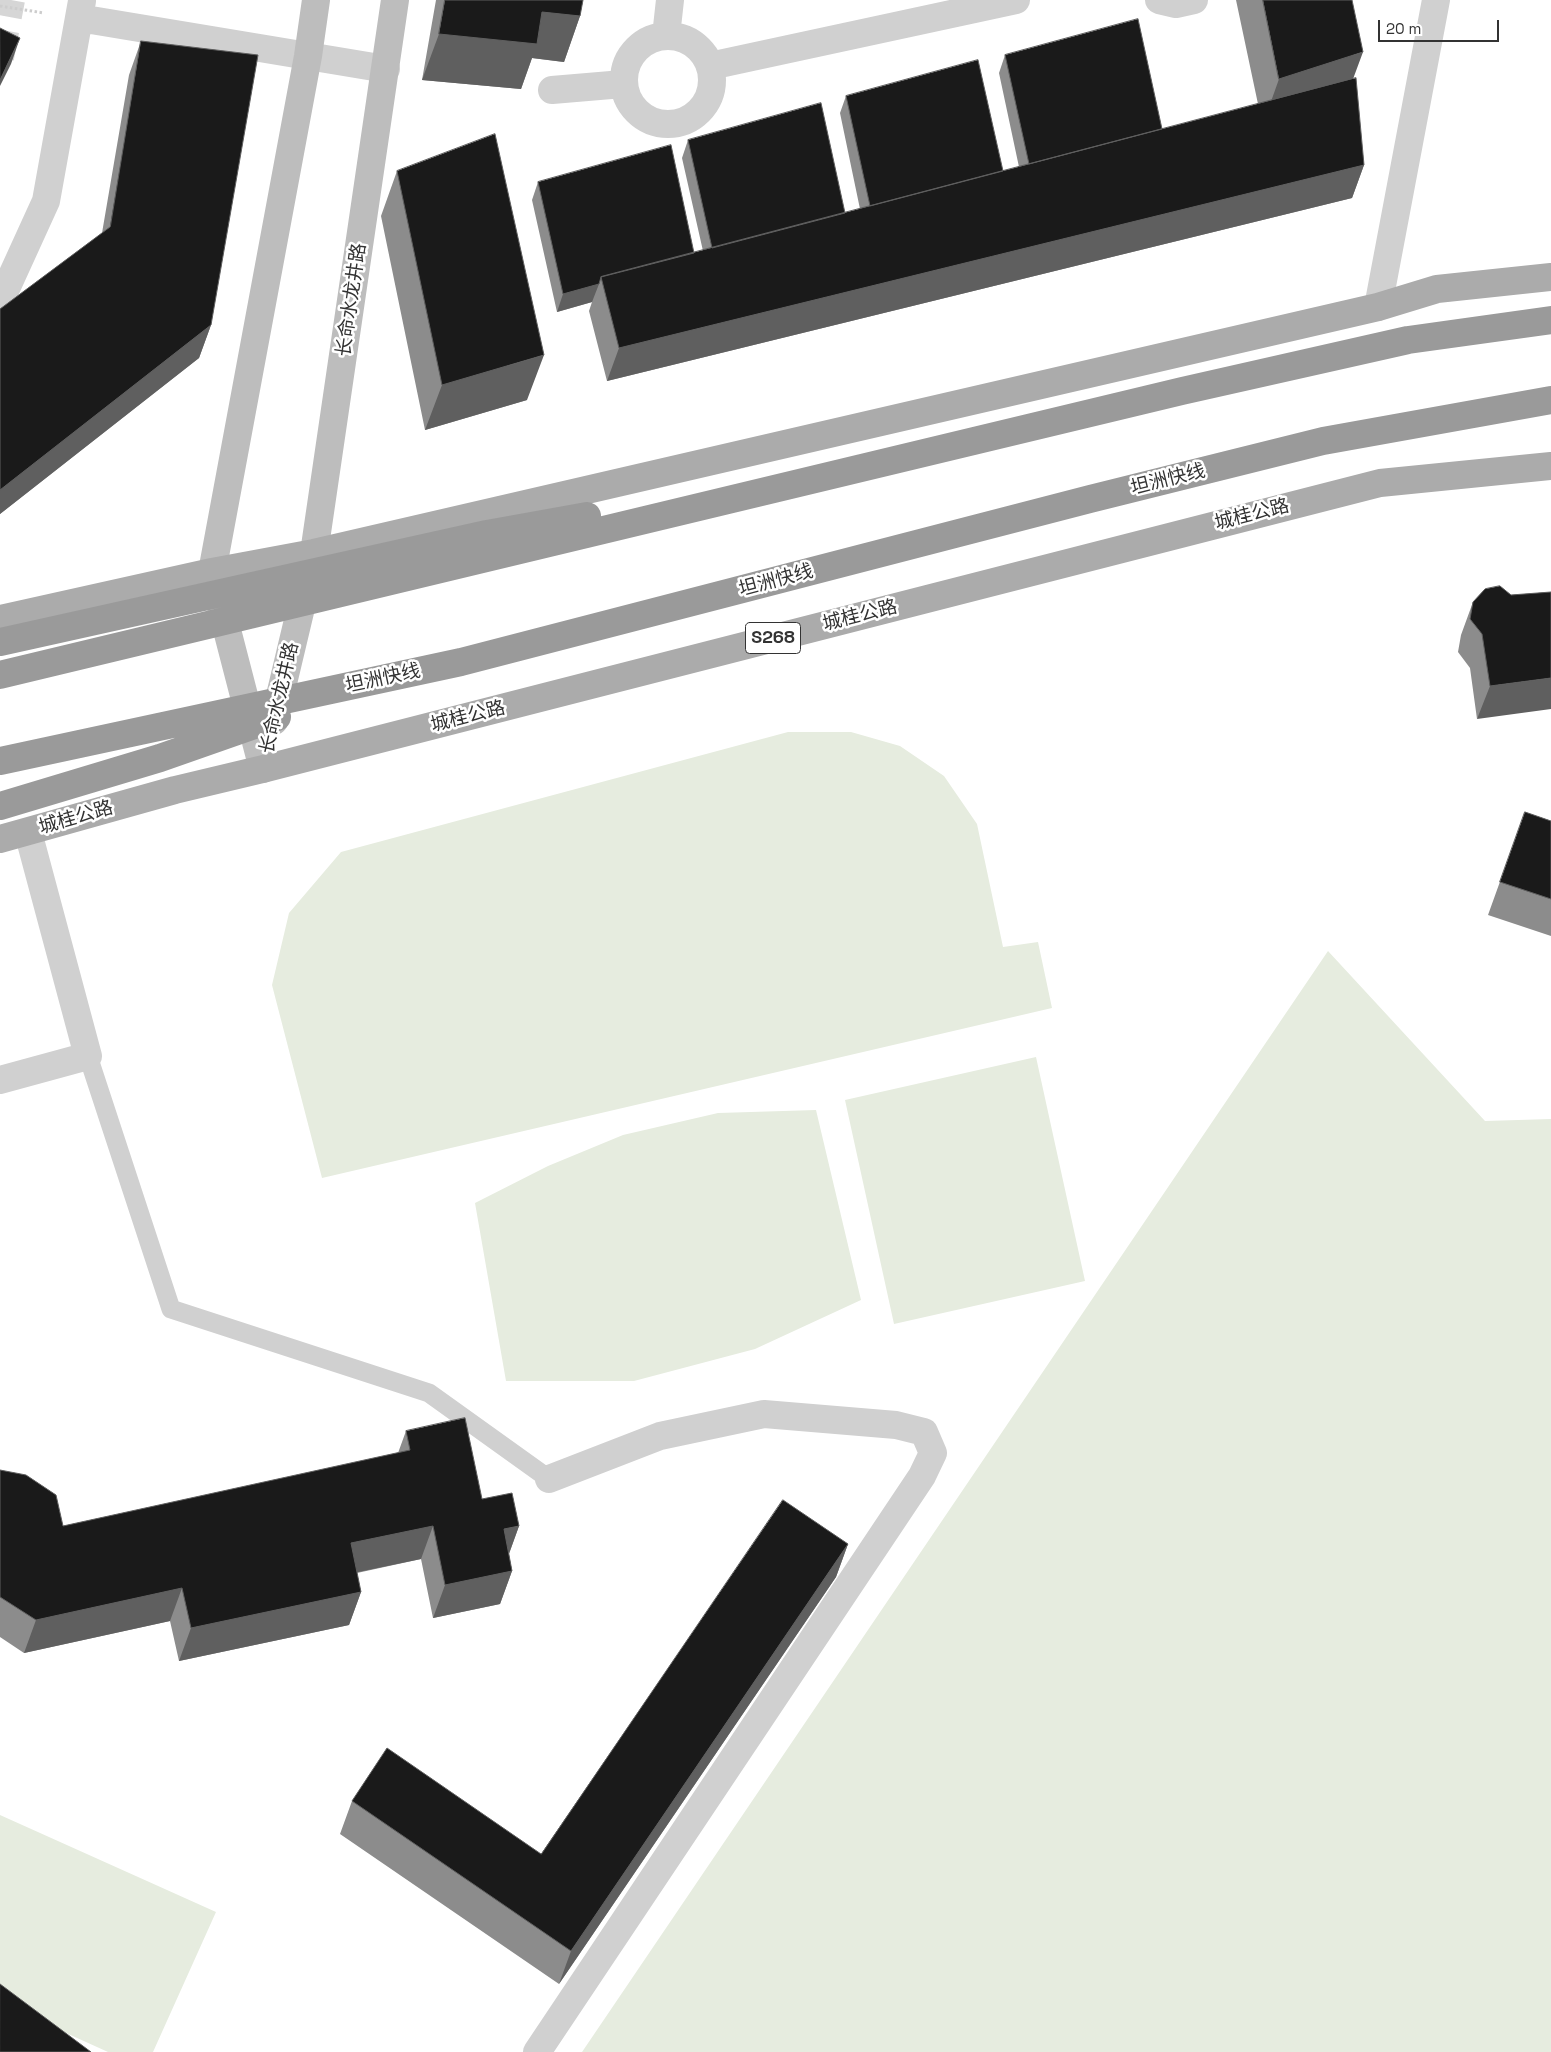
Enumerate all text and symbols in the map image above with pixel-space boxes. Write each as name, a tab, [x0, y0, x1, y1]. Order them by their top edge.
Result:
scale bar	[1381, 10, 1502, 42]
text: 20 m	[1386, 19, 1421, 38]
street label: 长命水龙井路	[333, 242, 371, 358]
street label: 坦洲快线	[1128, 460, 1208, 500]
street label: 城桂公路	[1212, 495, 1292, 535]
street label: 坦洲快线	[736, 560, 816, 602]
street label: 城桂公路	[820, 596, 900, 636]
road number: S268	[746, 622, 800, 654]
street label: 长命水龙井路	[256, 640, 304, 756]
street label: 坦洲快线	[343, 660, 423, 698]
street label: 城桂公路	[428, 697, 508, 737]
street label: 城桂公路	[36, 797, 116, 839]

